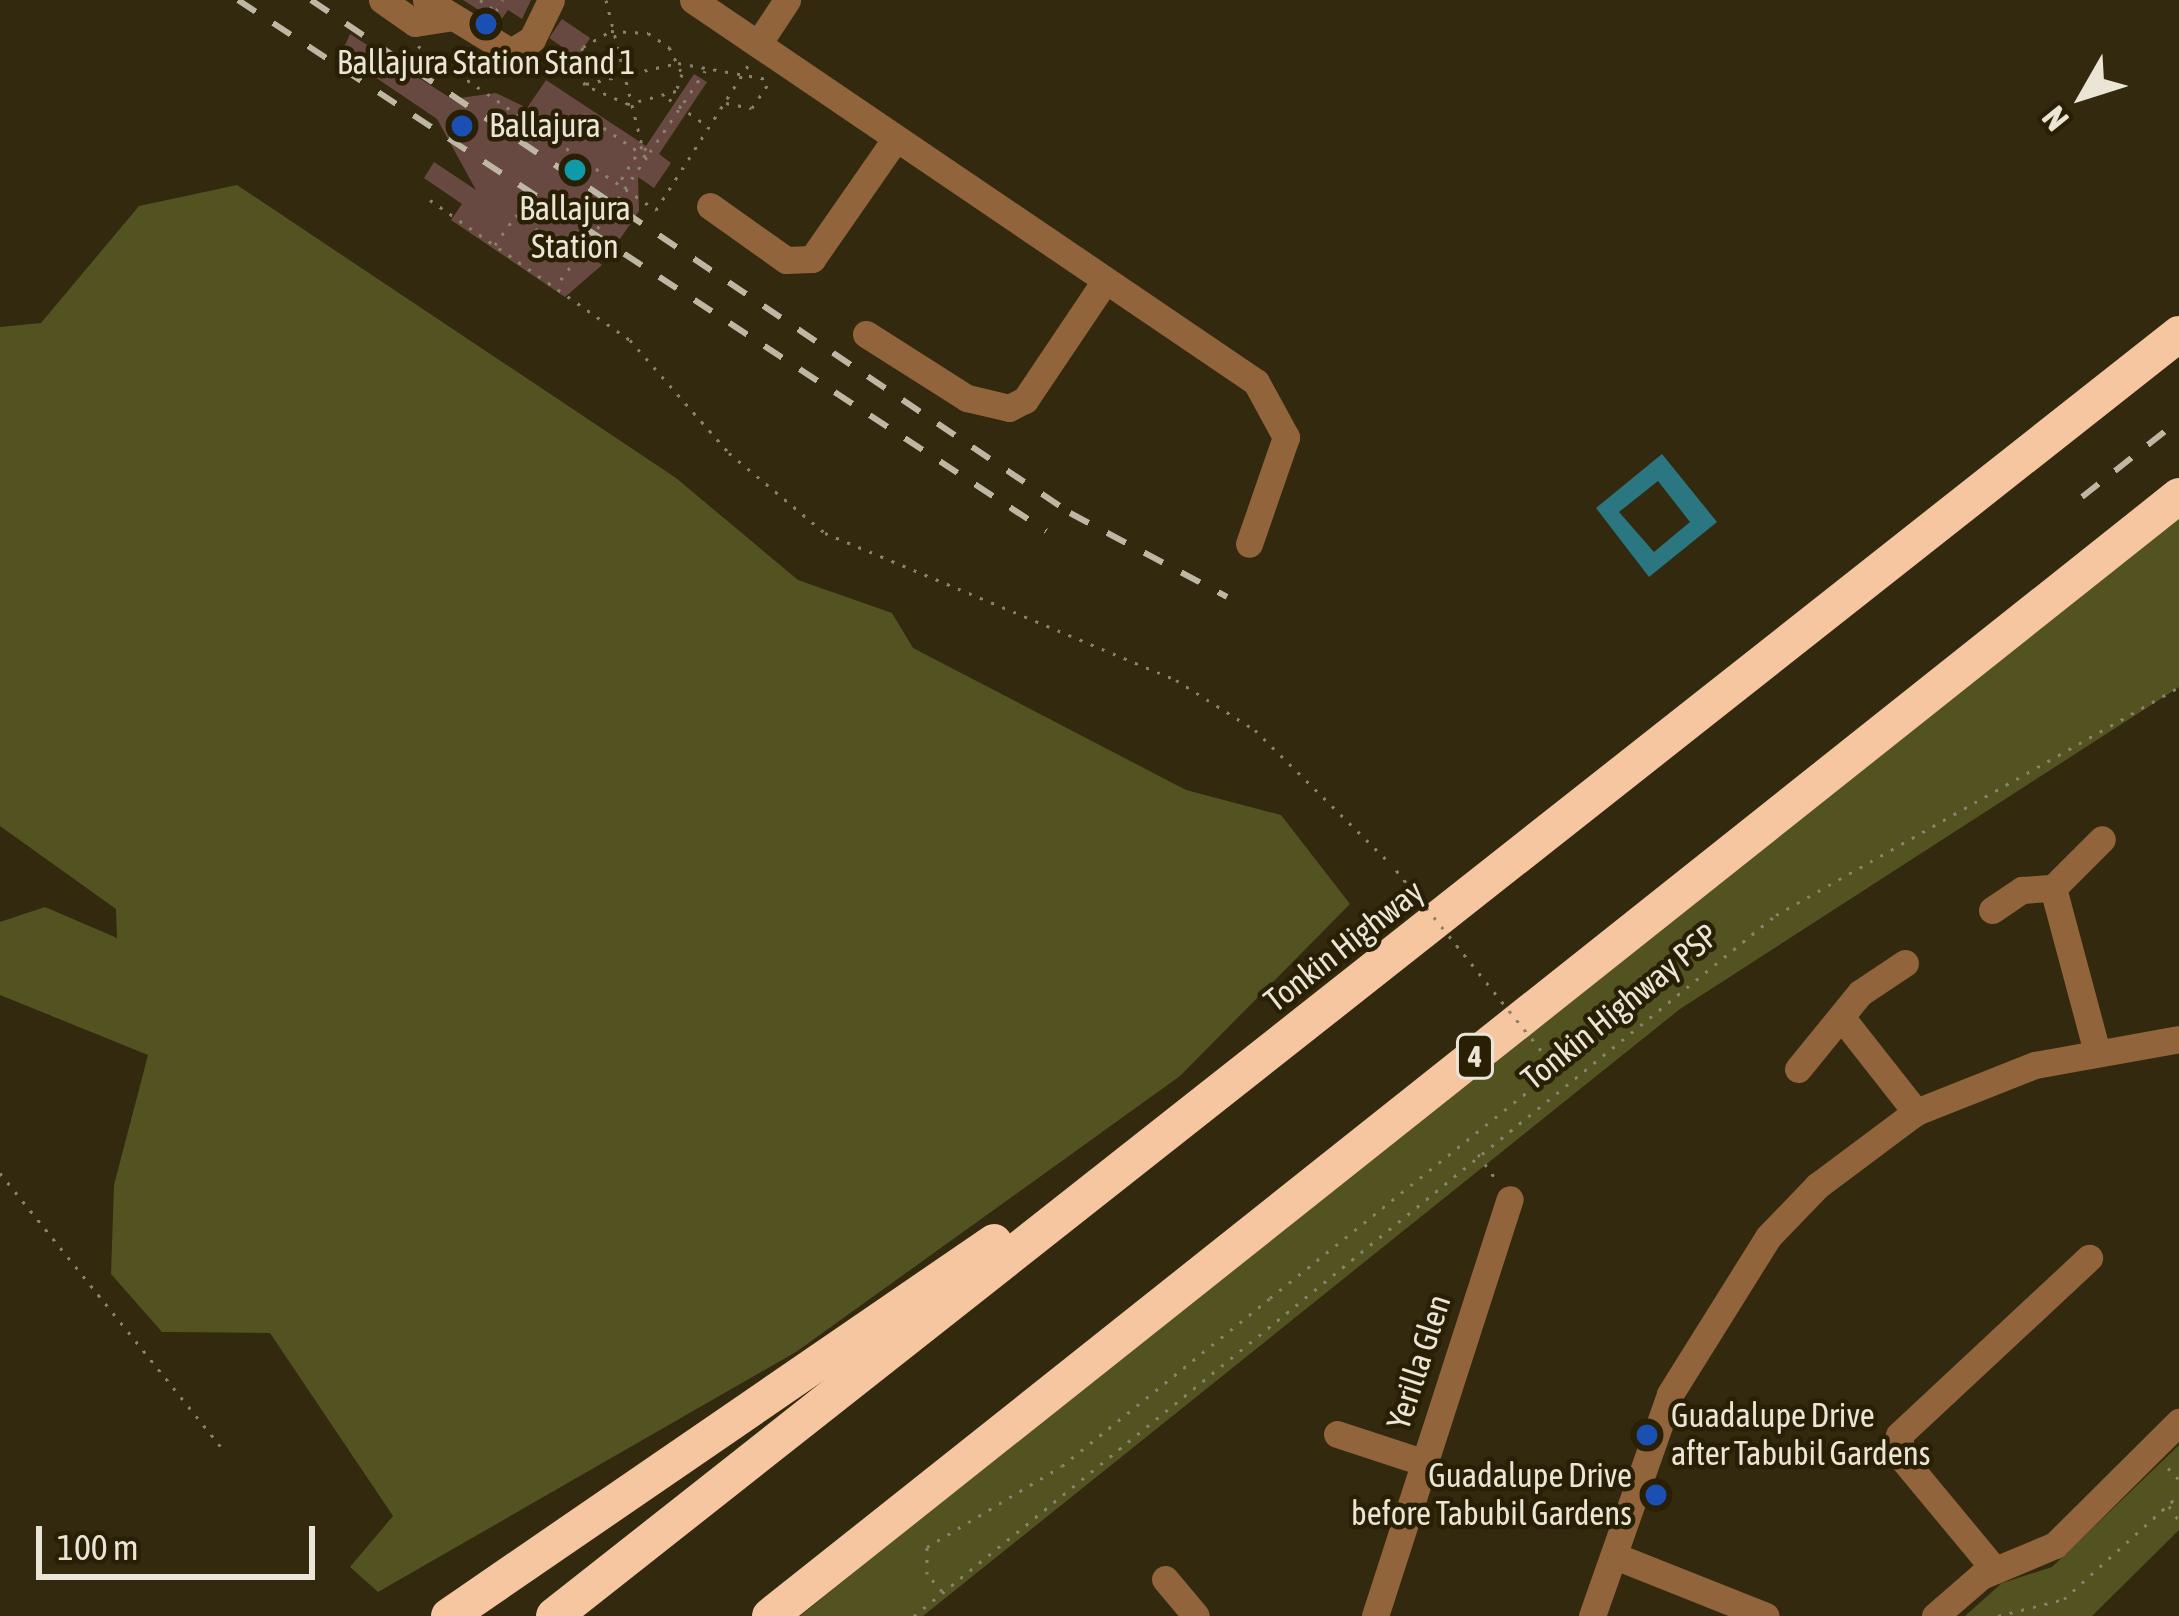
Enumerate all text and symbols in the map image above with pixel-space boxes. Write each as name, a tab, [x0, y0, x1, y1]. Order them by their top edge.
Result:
marker: Ballajura Station Stand 1	[473, 11, 499, 37]
north arrow	[2023, 36, 2143, 156]
place label: Ballajura Station Stand 1	[337, 43, 635, 83]
text: N	[2034, 99, 2076, 138]
place label: Ballajura	[489, 106, 601, 146]
marker: Ballajura	[446, 110, 478, 142]
marker: Ballajura Station	[562, 157, 588, 183]
place label: Ballajura Station	[519, 189, 631, 267]
street label: Tonkin Highway	[1257, 872, 1431, 1020]
street label: Tonkin Highway PSP	[1514, 916, 1726, 1098]
road number: 4	[1454, 1032, 1496, 1080]
street label: Yerilla Glen	[1379, 1290, 1459, 1434]
place label: Guadalupe Drive after Tabubil Gardens	[1671, 1396, 1930, 1474]
marker: Guadalupe Drive after Tabubil Gardens	[1634, 1422, 1660, 1448]
place label: Guadalupe Drive before Tabubil Gardens	[1351, 1456, 1632, 1534]
marker: Guadalupe Drive before Tabubil Gardens	[1643, 1482, 1669, 1508]
scale bar	[42, 1502, 321, 1576]
text: 100 m	[57, 1526, 139, 1568]

